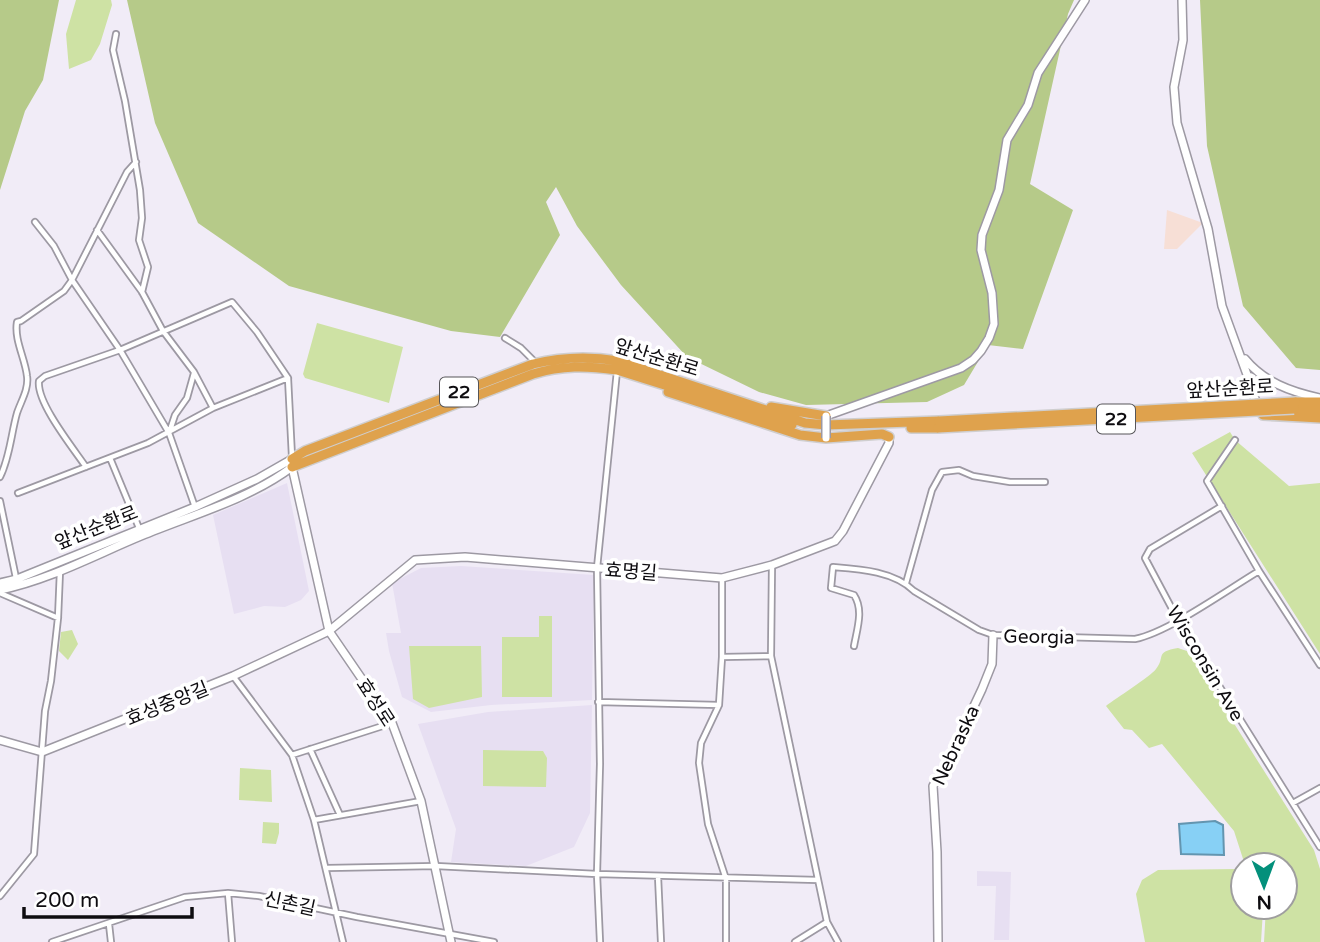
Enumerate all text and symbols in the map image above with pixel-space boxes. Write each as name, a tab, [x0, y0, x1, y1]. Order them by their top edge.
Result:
street label: 앞산순환로	[612, 335, 702, 381]
street label: 앞산순환로	[1186, 376, 1274, 402]
road number: 22	[440, 378, 478, 406]
road number: 22	[1097, 404, 1135, 433]
street label: 앞산순환로	[52, 501, 141, 554]
street label: 효명길	[604, 559, 658, 585]
street label: Wisconsin Ave	[1162, 602, 1248, 725]
street label: Georgia	[1003, 625, 1075, 649]
street label: 효성로	[352, 675, 399, 731]
street label: 효성중앙길	[123, 677, 212, 730]
street label: Nebraska	[928, 702, 984, 789]
north arrow	[1229, 851, 1299, 921]
scale bar	[24, 876, 192, 920]
text: 200 m	[35, 888, 99, 913]
street label: 신촌길	[262, 888, 318, 920]
text: N	[1256, 891, 1272, 913]

